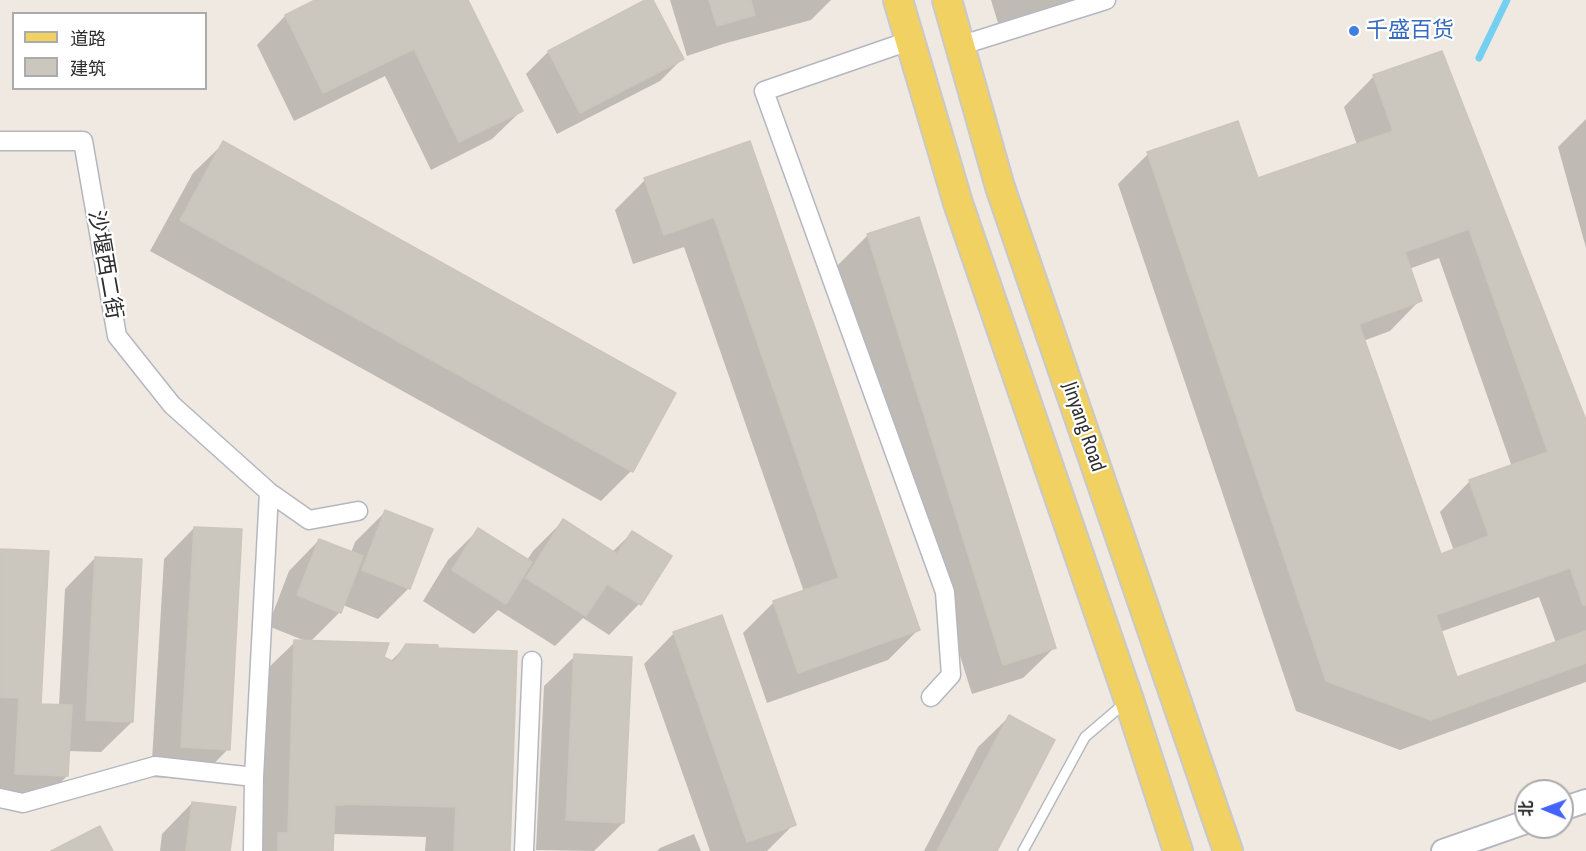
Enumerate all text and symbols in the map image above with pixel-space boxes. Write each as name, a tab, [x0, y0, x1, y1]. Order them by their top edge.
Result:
legend	[12, 12, 207, 90]
place label: 千盛百货	[1366, 18, 1454, 44]
marker: 千盛百货	[1347, 24, 1361, 38]
text: 道路	[70, 29, 106, 50]
text: 建筑	[70, 59, 106, 80]
street label: 沙堰西二街	[81, 209, 127, 321]
street label: Jinyang Road	[1055, 379, 1111, 475]
north arrow	[1514, 779, 1574, 839]
text: 北	[1518, 801, 1537, 817]

